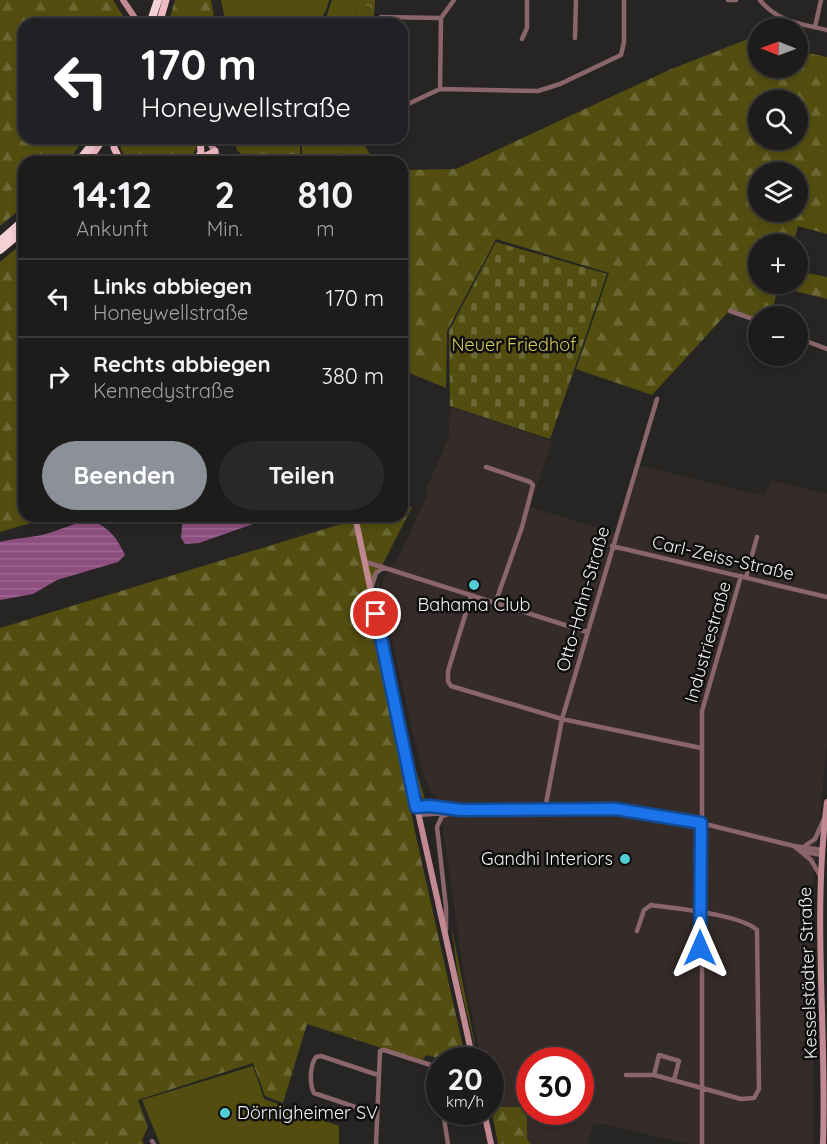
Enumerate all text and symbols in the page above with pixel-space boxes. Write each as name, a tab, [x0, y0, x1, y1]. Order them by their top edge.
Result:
north arrow	[748, 18, 808, 78]
map controls	[748, 18, 808, 366]
text: 170 m	[141, 38, 257, 91]
icon: left	[42, 42, 120, 120]
text: Honeywellstraße	[141, 90, 351, 124]
button: search	[748, 90, 808, 150]
button: layers	[748, 162, 808, 222]
text: 14:12	[73, 172, 152, 217]
text: 2	[215, 172, 235, 217]
text: 810	[297, 172, 353, 217]
text: Ankunft	[76, 216, 148, 241]
text: Min.	[207, 216, 243, 241]
text: m	[316, 216, 335, 241]
button: +	[748, 234, 808, 294]
text: Links abbiegen	[93, 272, 252, 300]
icon: left	[42, 282, 75, 315]
text: 170 m	[325, 284, 384, 312]
text: Honeywellstraße	[93, 300, 248, 325]
button: −	[748, 306, 808, 366]
park label: Neuer Friedhof	[452, 333, 577, 356]
text: Rechts abbiegen	[93, 350, 271, 378]
icon: right	[42, 360, 75, 393]
text: 380 m	[321, 362, 384, 390]
text: Kennedystraße	[93, 378, 234, 403]
button: Beenden	[42, 441, 207, 510]
button: Teilen	[219, 441, 384, 510]
street label: Otto-Hahn-Straße	[551, 523, 614, 674]
street label: Carl-Zeiss-Straße	[650, 530, 796, 585]
marker: Bahama Club	[467, 578, 481, 592]
street label: Industriestraße	[679, 579, 736, 705]
pin	[350, 588, 401, 639]
place label: Bahama Club	[418, 593, 531, 616]
icon: arrive	[359, 597, 392, 630]
place label: Gandhi Interiors	[481, 847, 613, 870]
marker: Gandhi Interiors	[618, 852, 632, 866]
street label: Kesselstädter Straße	[793, 886, 822, 1060]
position arrow	[668, 916, 732, 980]
speed limit sign: 30	[516, 1047, 594, 1125]
text: 20	[447, 1060, 483, 1098]
text: km/h	[446, 1092, 484, 1111]
place label: Dörnigheimer SV	[237, 1101, 378, 1124]
marker: Dörnigheimer SV	[218, 1106, 232, 1120]

